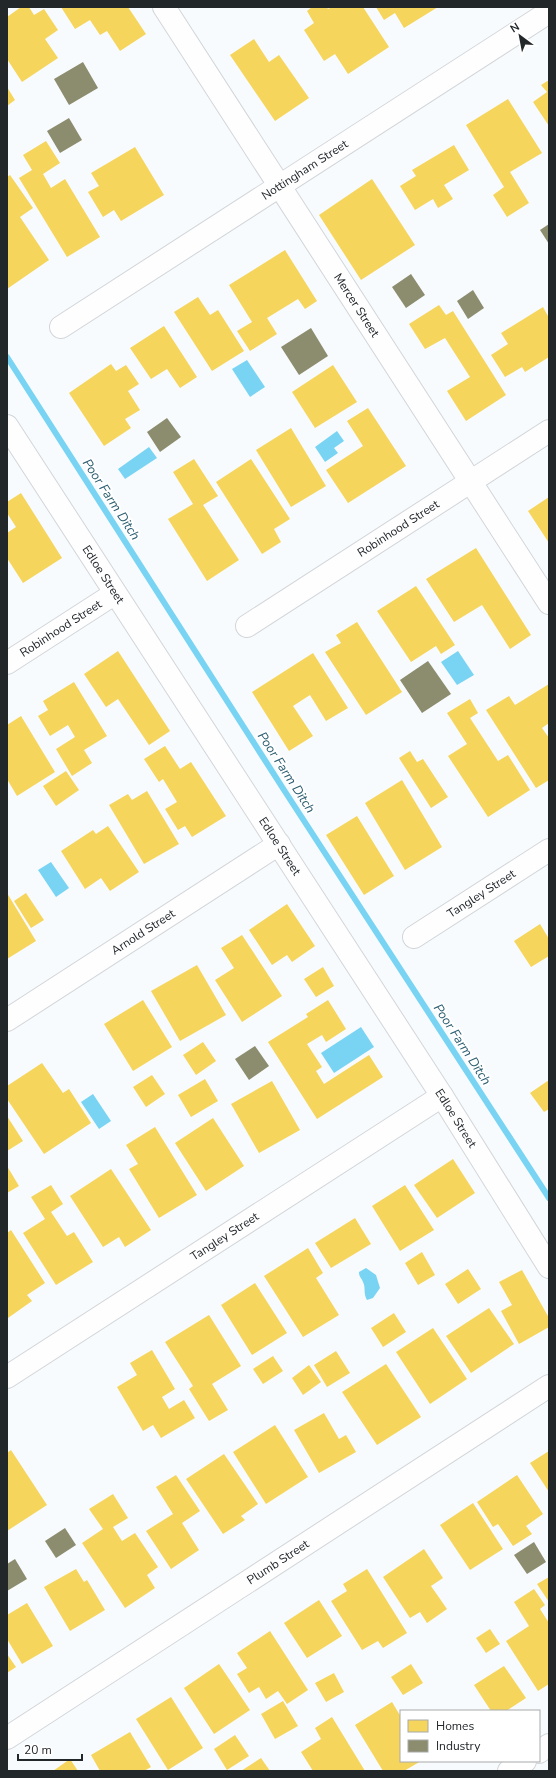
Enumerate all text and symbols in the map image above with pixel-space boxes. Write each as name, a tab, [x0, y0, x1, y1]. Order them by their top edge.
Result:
north arrow	[500, 16, 540, 56]
text: N	[507, 19, 522, 36]
street label: Nottingham Street	[258, 136, 352, 204]
street label: Mercer Street	[330, 270, 384, 341]
water label: Poor Farm Ditch	[78, 455, 144, 544]
street label: Robinhood Street	[354, 496, 443, 561]
street label: Edloe Street	[79, 542, 129, 607]
street label: Robinhood Street	[17, 596, 105, 661]
water label: Poor Farm Ditch	[253, 728, 319, 817]
street label: Edloe Street	[255, 814, 305, 879]
street label: Tangley Street	[444, 865, 519, 922]
street label: Arnold Street	[108, 905, 179, 959]
water label: Poor Farm Ditch	[429, 1000, 495, 1089]
street label: Edloe Street	[431, 1086, 481, 1151]
street label: Tangley Street	[187, 1208, 263, 1264]
street label: Plumb Street	[244, 1536, 313, 1588]
legend	[400, 1710, 540, 1762]
text: Homes	[436, 1718, 474, 1734]
scale bar	[18, 1736, 82, 1762]
text: Industry	[436, 1738, 481, 1754]
text: 20 m	[24, 1742, 52, 1758]

